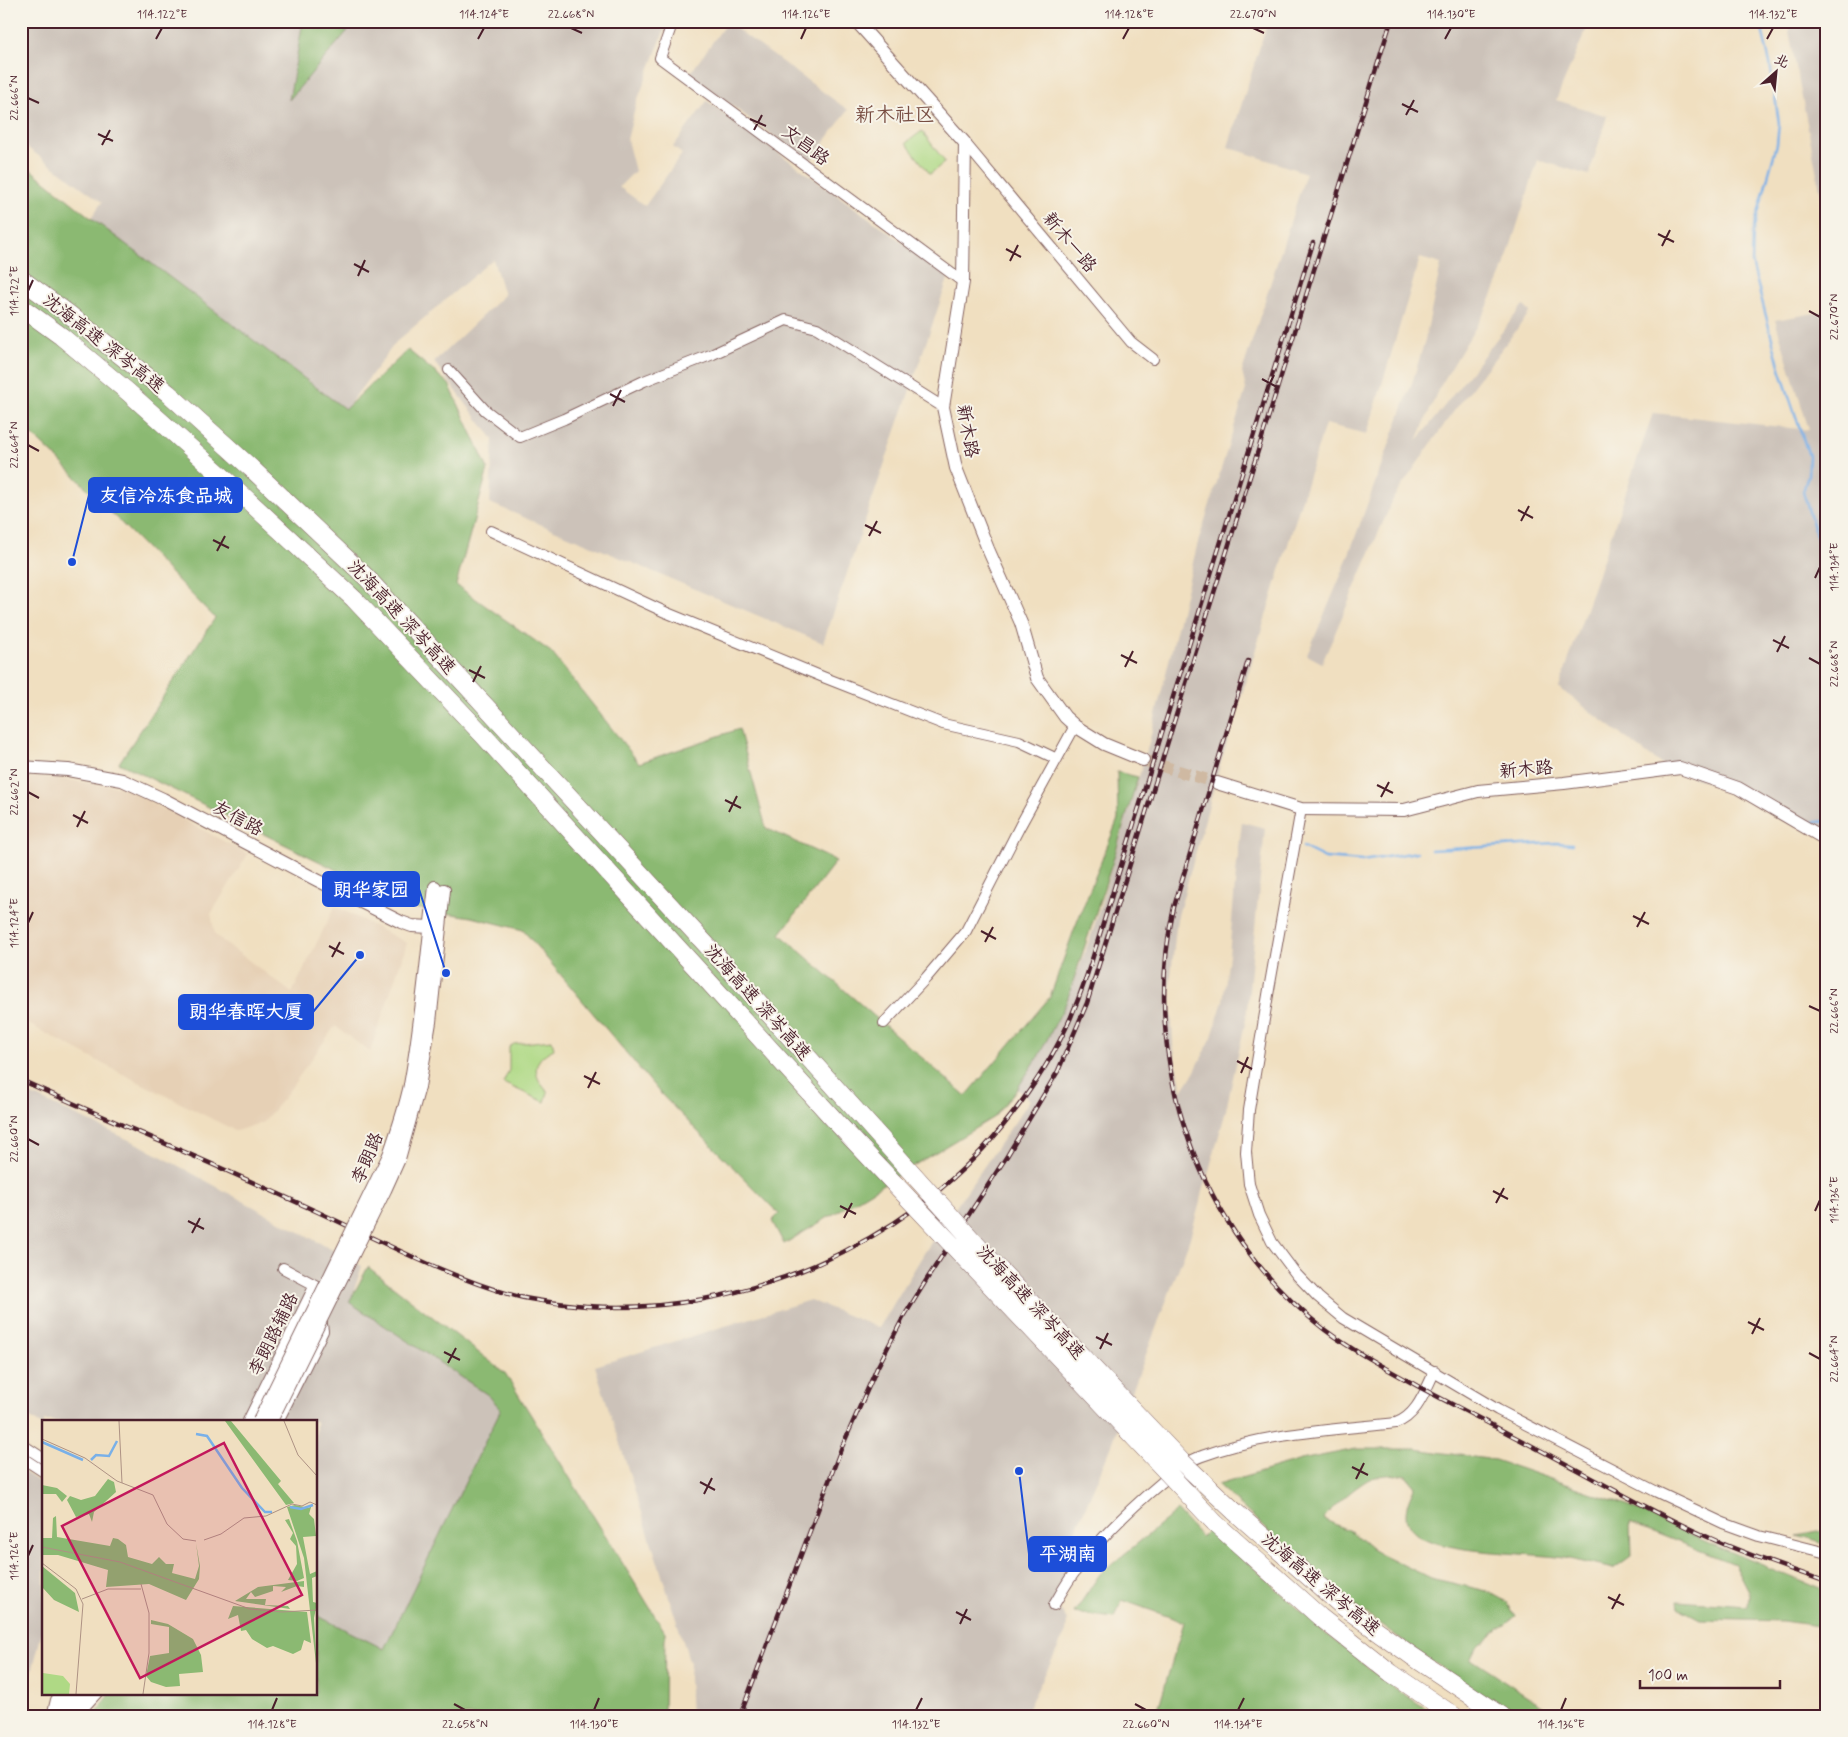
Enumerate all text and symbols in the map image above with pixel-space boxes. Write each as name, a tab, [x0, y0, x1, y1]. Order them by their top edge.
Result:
text: 114.122°E	[137, 7, 187, 23]
text: 114.124°E	[459, 7, 509, 23]
text: 22.668°N	[548, 7, 594, 23]
text: 114.126°E	[782, 7, 830, 23]
text: 114.128°E	[1104, 7, 1154, 23]
text: 22.670°N	[1230, 7, 1276, 23]
text: 114.130°E	[1426, 7, 1476, 23]
text: 114.132°E	[1748, 7, 1798, 23]
north arrow	[1750, 48, 1800, 98]
text: 北	[1771, 50, 1792, 73]
text: 22.666°N	[7, 75, 23, 121]
district label: 新木社区	[855, 102, 935, 129]
street label: 文昌路	[777, 120, 834, 172]
street label: 新木一路	[1037, 207, 1102, 278]
text: 114.122°E	[7, 266, 23, 316]
street label: 沈海高速 深岑高速	[37, 289, 169, 399]
text: 22.670°N	[1827, 294, 1843, 340]
street label: 新木路	[951, 403, 984, 460]
text: 22.664°N	[7, 422, 23, 468]
callout: 友信冷冻食品城	[89, 478, 242, 512]
text: 友信冷冻食品城	[99, 484, 233, 509]
text: 114.134°E	[1827, 543, 1843, 591]
street label: 沈海高速 深岑高速	[342, 555, 461, 680]
text: 22.668°N	[1827, 641, 1843, 687]
street label: 新木路	[1498, 756, 1554, 784]
text: 22.662°N	[7, 768, 23, 816]
street label: 友信路	[208, 796, 267, 842]
callout: 朗华家园	[323, 872, 419, 906]
text: 朗华家园	[333, 878, 409, 903]
text: 114.124°E	[7, 898, 23, 948]
street label: 沈海高速 深岑高速	[699, 939, 816, 1066]
text: 22.666°N	[1827, 988, 1843, 1034]
callout: 朗华春晖大厦	[179, 995, 313, 1029]
text: 朗华春晖大厦	[189, 1000, 303, 1025]
text: 22.660°N	[7, 1115, 23, 1163]
street label: 李朗路	[346, 1129, 390, 1188]
text: 114.136°E	[1827, 1176, 1843, 1224]
street label: 沈海高速 深岑高速	[971, 1240, 1090, 1365]
street label: 李朗路辅路	[243, 1289, 304, 1380]
text: 22.664°N	[1827, 1336, 1843, 1382]
inset map	[42, 1420, 318, 1694]
street label: 沈海高速 深岑高速	[1256, 1528, 1385, 1642]
text: 114.126°E	[7, 1532, 23, 1580]
callout: 平湖南	[1029, 1537, 1106, 1571]
text: 平湖南	[1039, 1542, 1097, 1567]
scale bar	[1640, 1657, 1780, 1689]
text: 100 m	[1648, 1666, 1688, 1686]
text: 114.128°E	[247, 1717, 297, 1733]
text: 22.658°N	[442, 1717, 488, 1733]
text: 114.130°E	[569, 1717, 619, 1733]
text: 114.132°E	[891, 1717, 941, 1733]
text: 22.660°N	[1122, 1717, 1170, 1733]
text: 114.134°E	[1214, 1717, 1262, 1733]
text: 114.136°E	[1537, 1717, 1585, 1733]

